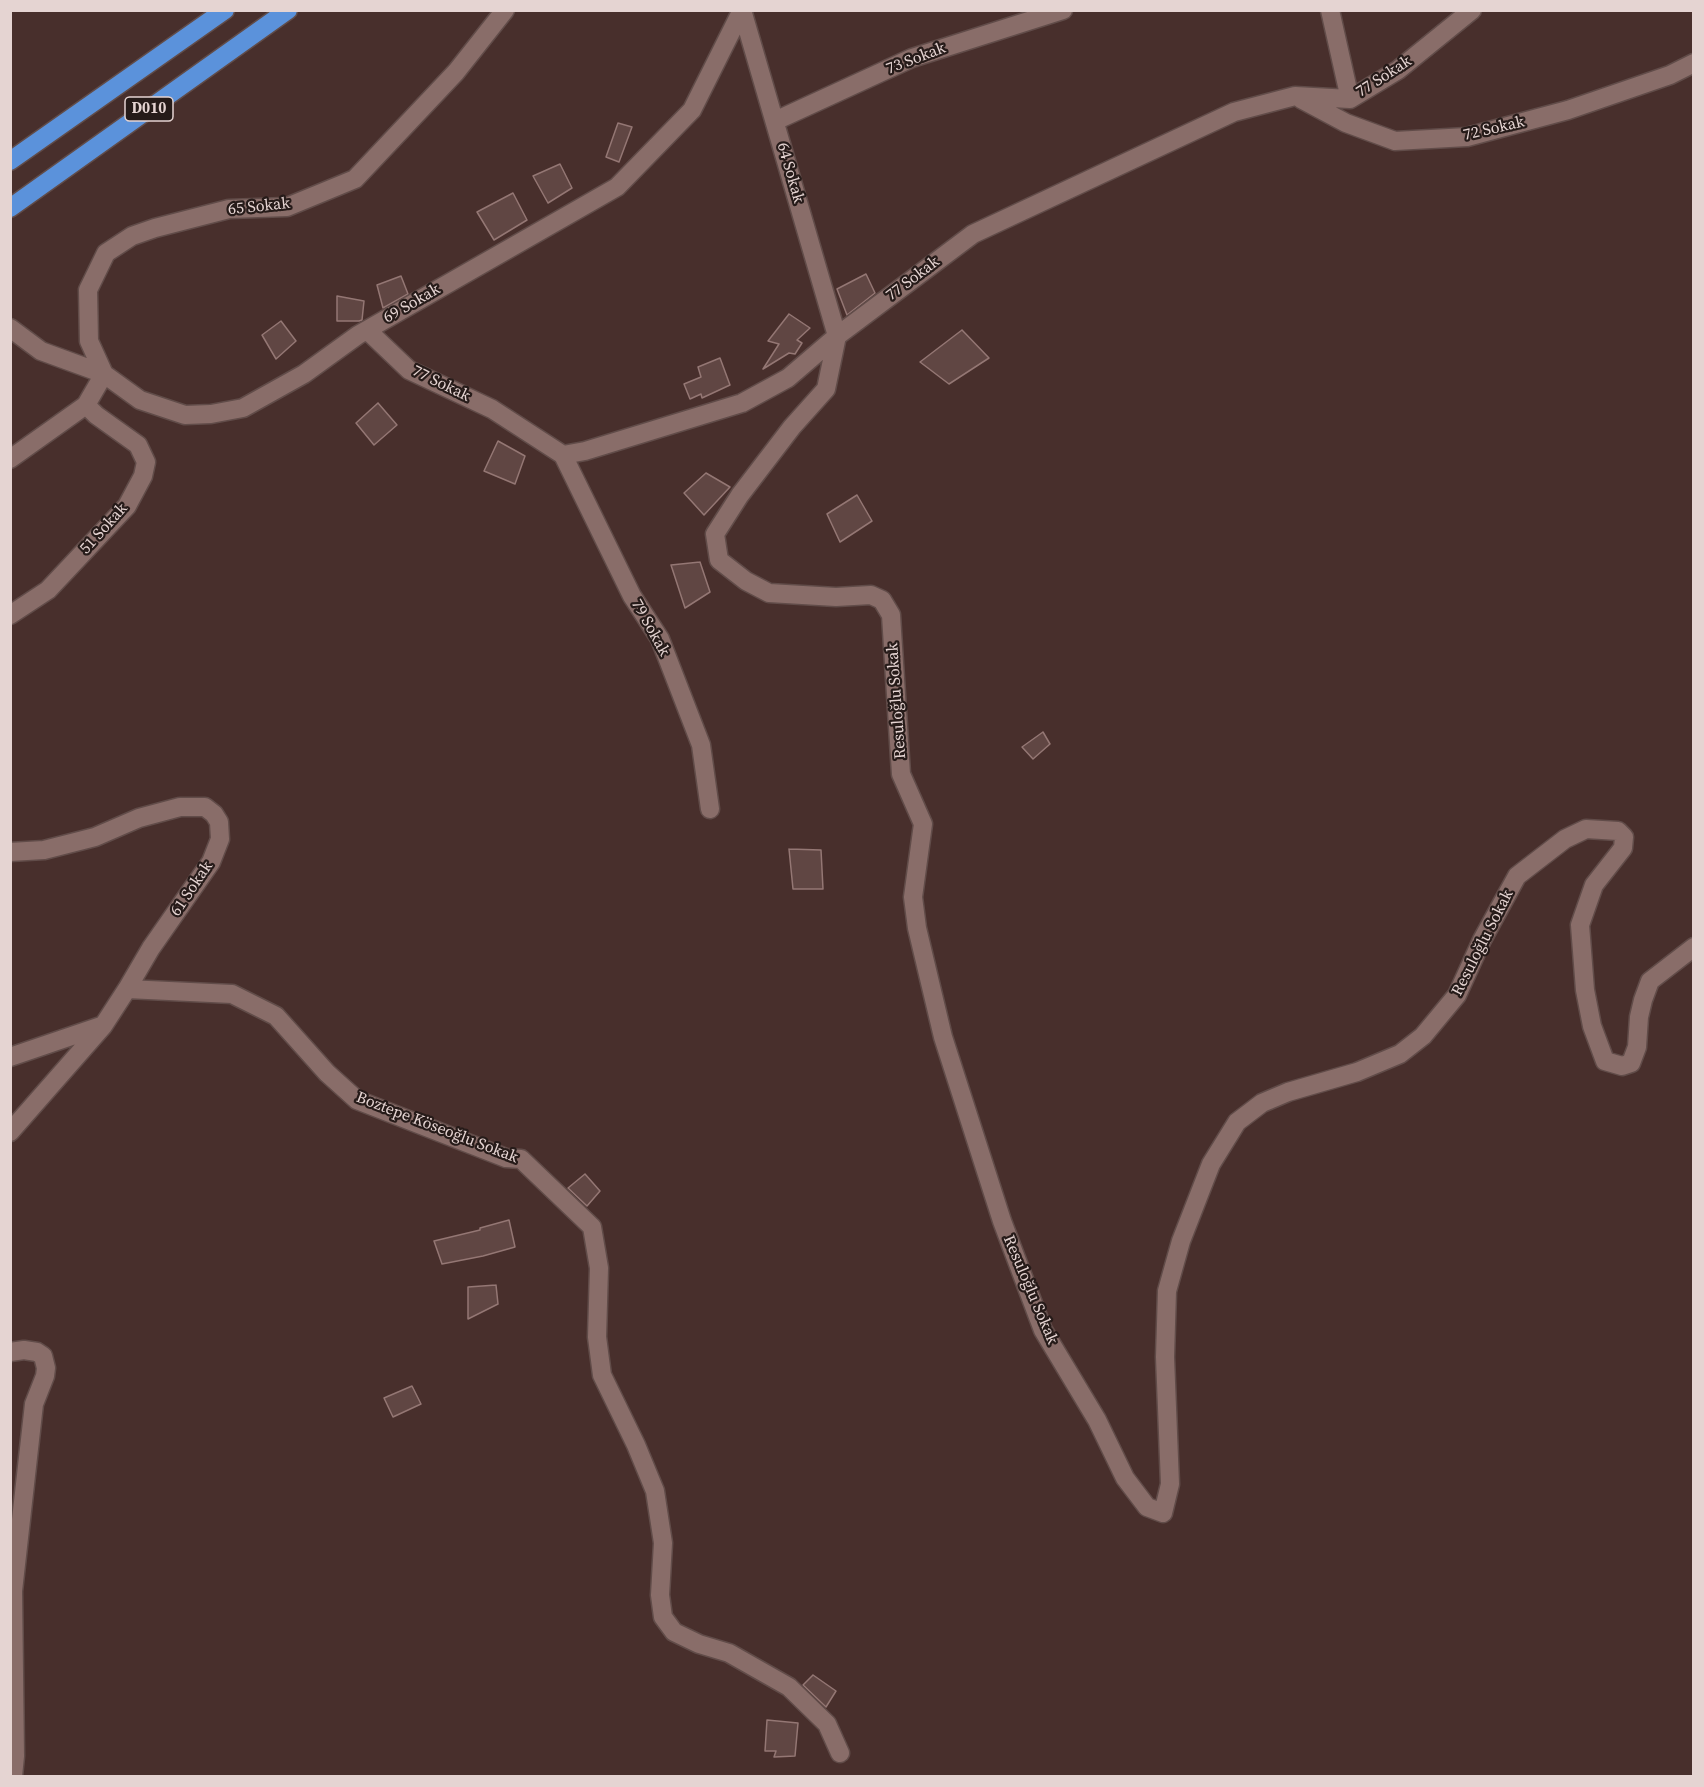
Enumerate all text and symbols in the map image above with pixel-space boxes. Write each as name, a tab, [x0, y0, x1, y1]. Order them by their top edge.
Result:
street label: 73 Sokak	[884, 39, 948, 79]
street label: 77 Sokak	[1353, 52, 1415, 102]
road number: D010	[125, 97, 173, 121]
street label: 72 Sokak	[1462, 113, 1526, 145]
street label: 64 Sokak	[772, 140, 808, 206]
street label: 65 Sokak	[227, 194, 291, 220]
street label: 77 Sokak	[882, 253, 944, 305]
street label: 69 Sokak	[380, 280, 444, 328]
street label: 77 Sokak	[409, 362, 473, 406]
street label: 51 Sokak	[76, 499, 132, 559]
street label: 79 Sokak	[627, 596, 673, 660]
street label: Resuloğlu Sokak	[883, 642, 911, 760]
street label: 61 Sokak	[167, 858, 217, 920]
street label: Resuloğlu Sokak	[1448, 887, 1518, 999]
street label: Boztepe Köseoğlu Sokak	[353, 1088, 521, 1168]
street label: Resuloğlu Sokak	[998, 1233, 1062, 1347]

